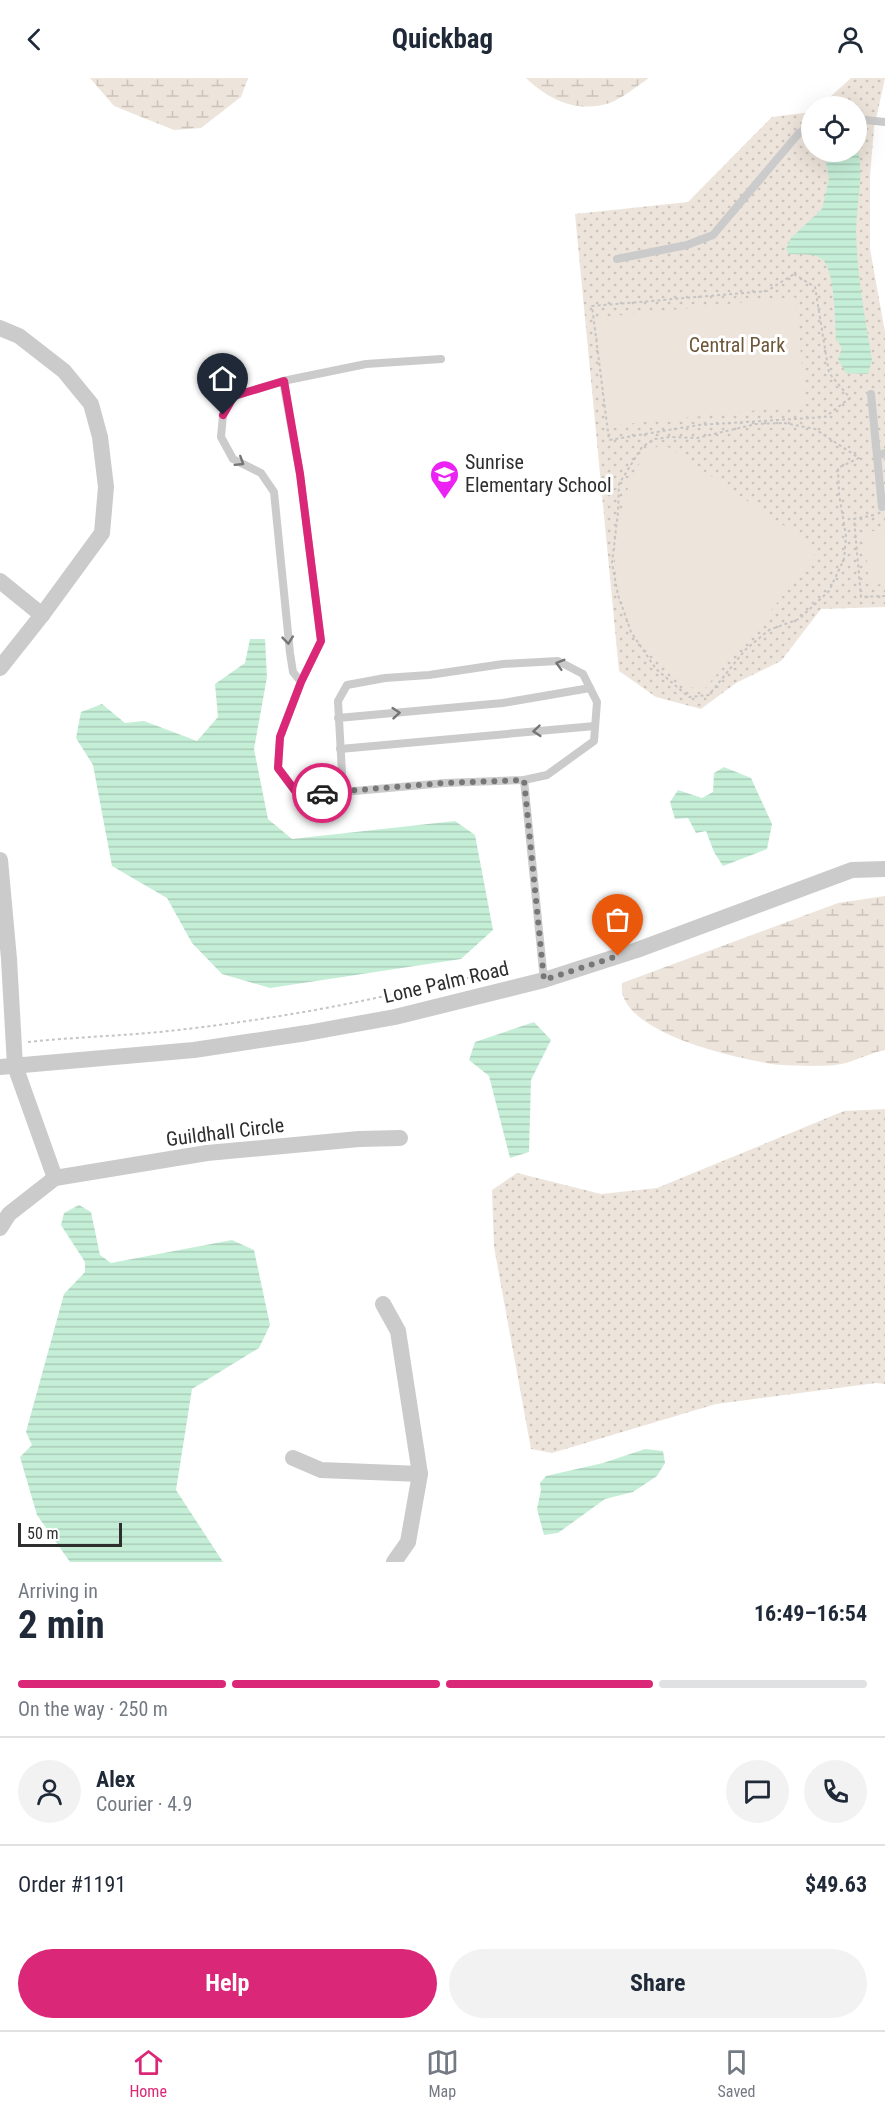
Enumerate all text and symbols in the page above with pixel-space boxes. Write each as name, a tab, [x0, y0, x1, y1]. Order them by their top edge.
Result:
icon: back	[18, 23, 51, 56]
text: Quickbag	[392, 23, 493, 55]
icon: person	[834, 23, 867, 56]
map controls	[801, 96, 867, 162]
button: locate	[801, 96, 867, 162]
park label: Central Park	[689, 333, 785, 357]
pin	[197, 353, 248, 415]
icon: home	[206, 362, 239, 395]
place label: Sunrise Elementary School	[465, 450, 612, 497]
one-way arrow	[234, 454, 245, 465]
school or university icon: Sunrise Elementary School	[428, 458, 460, 500]
one-way arrow	[282, 635, 294, 644]
one-way arrow	[555, 659, 566, 671]
one-way arrow	[392, 707, 401, 720]
one-way arrow	[532, 724, 541, 737]
courier	[292, 763, 352, 823]
icon: car	[306, 777, 339, 810]
pin	[592, 894, 643, 956]
icon: bag	[601, 903, 634, 936]
street label: Lone Palm Road	[381, 956, 511, 1008]
street label: Guildhall Circle	[165, 1113, 285, 1151]
scale bar	[18, 1520, 122, 1548]
text: 50 m	[27, 1524, 59, 1543]
text: Arriving in	[18, 1579, 98, 1603]
text: 16:49–16:54	[754, 1601, 867, 1626]
text: 2 min	[18, 1602, 105, 1648]
text: On the way · 250 m	[18, 1697, 168, 1721]
button: person	[18, 1760, 81, 1823]
button: chat	[726, 1760, 789, 1823]
button: phone	[804, 1760, 867, 1823]
text: Alex	[96, 1767, 135, 1792]
text: Courier · 4.9	[96, 1792, 192, 1816]
text: Order #1191	[18, 1872, 126, 1897]
text: $49.63	[805, 1872, 867, 1897]
button: Help	[18, 1949, 437, 2018]
button: Share	[449, 1949, 867, 2018]
tab: Home	[129, 2046, 167, 2101]
tab: Map	[426, 2046, 459, 2101]
tab: Saved	[718, 2046, 756, 2101]

